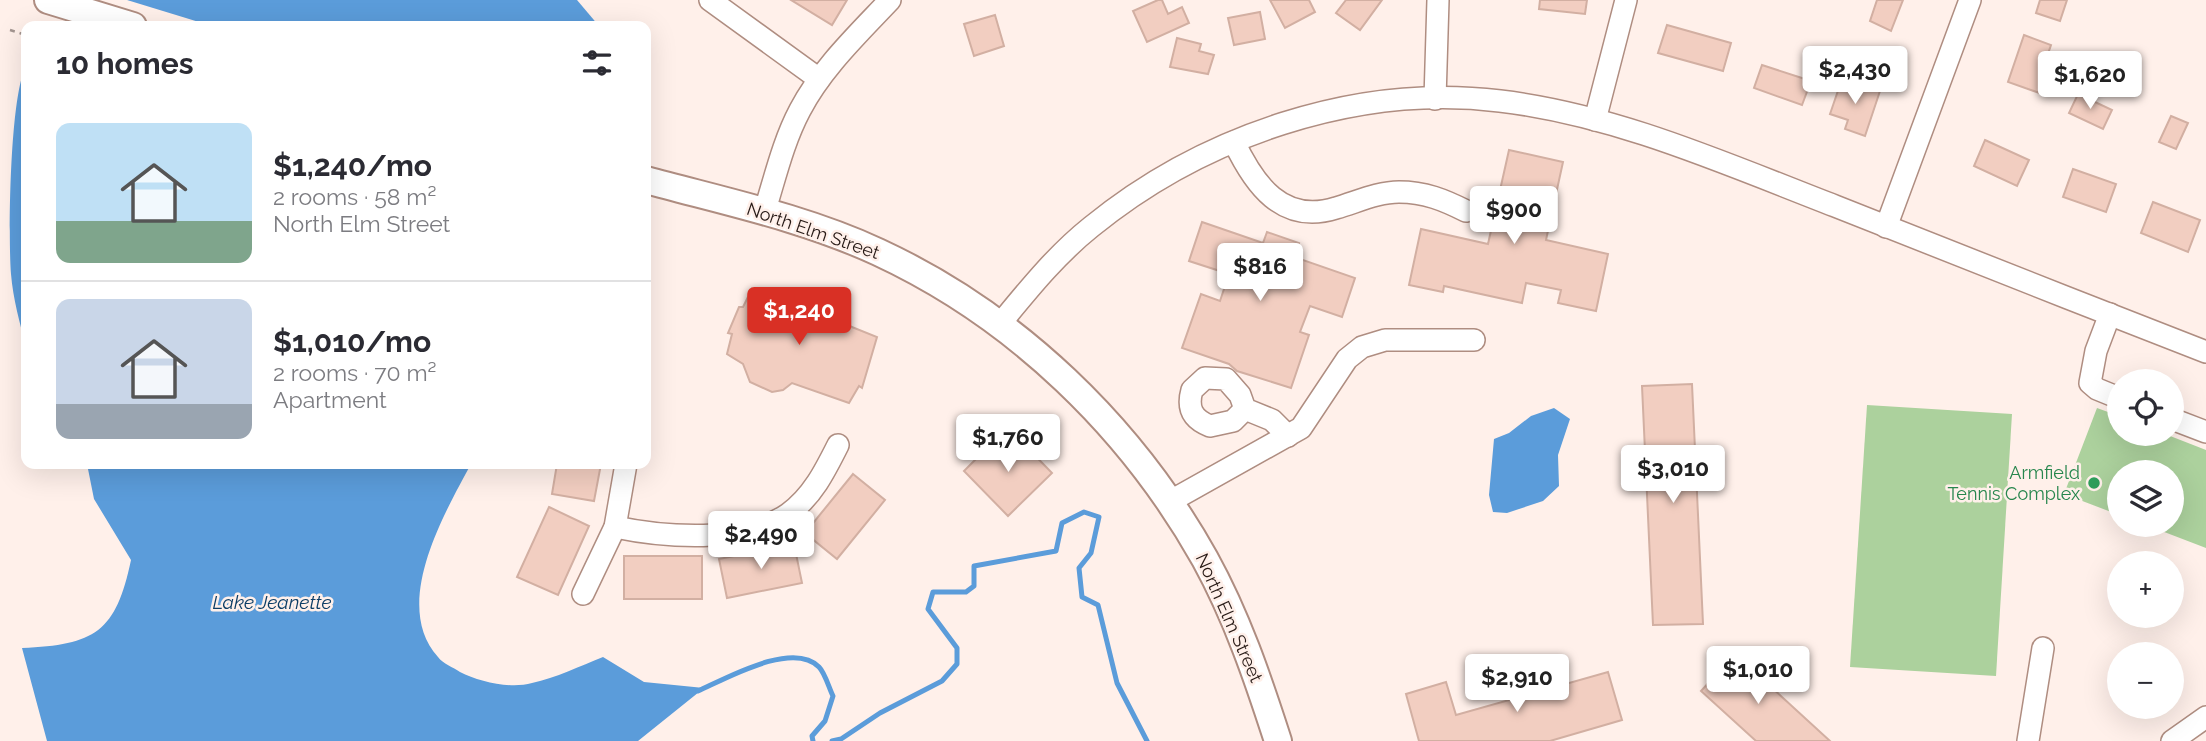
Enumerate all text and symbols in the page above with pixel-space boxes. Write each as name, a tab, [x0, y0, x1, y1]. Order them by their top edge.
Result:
icon: filters	[578, 44, 616, 82]
text: 10 homes	[56, 46, 193, 81]
pin: $2,430	[1798, 46, 1912, 106]
pin: $1,620	[2033, 52, 2147, 111]
text: $2,430	[1819, 55, 1891, 82]
text: $1,620	[2054, 60, 2126, 87]
text: $1,240/mo	[273, 148, 432, 183]
icon: home	[112, 151, 196, 235]
text: 2 rooms · 58 m²	[273, 183, 436, 210]
pin: $900	[1473, 187, 1555, 246]
text: $900	[1486, 195, 1542, 222]
street label: North Elm Street	[744, 198, 882, 263]
text: North Elm Street	[273, 210, 450, 237]
pin: $816	[1219, 244, 1301, 303]
text: $816	[1233, 252, 1287, 279]
pin: $1,240	[742, 288, 856, 347]
text: $1,240	[763, 296, 835, 323]
text: $1,010/mo	[273, 324, 431, 359]
icon: home	[112, 327, 196, 411]
text: 2 rooms · 70 m²	[273, 359, 436, 386]
map controls	[2107, 369, 2184, 719]
button: locate	[2107, 369, 2184, 446]
text: Apartment	[273, 386, 387, 413]
pin: $1,760	[951, 414, 1065, 474]
text: $1,760	[972, 423, 1044, 450]
pin: $3,010	[1616, 446, 1730, 505]
text: $3,010	[1637, 454, 1709, 481]
button: layers	[2107, 460, 2184, 537]
place label: Armfield Tennis Complex	[1947, 462, 2080, 504]
marker: Armfield Tennis Complex	[2086, 475, 2102, 491]
pin: $2,490	[704, 512, 818, 571]
text: $2,490	[724, 520, 798, 547]
street label: North Elm Street	[1192, 550, 1267, 685]
button: +	[2107, 551, 2184, 628]
water label: Lake Jeanette	[212, 591, 332, 613]
button: −	[2107, 642, 2184, 719]
pin: $1,010	[1701, 646, 1815, 706]
pin: $2,910	[1460, 654, 1574, 714]
text: $1,010	[1723, 655, 1793, 682]
text: $2,910	[1481, 663, 1553, 690]

